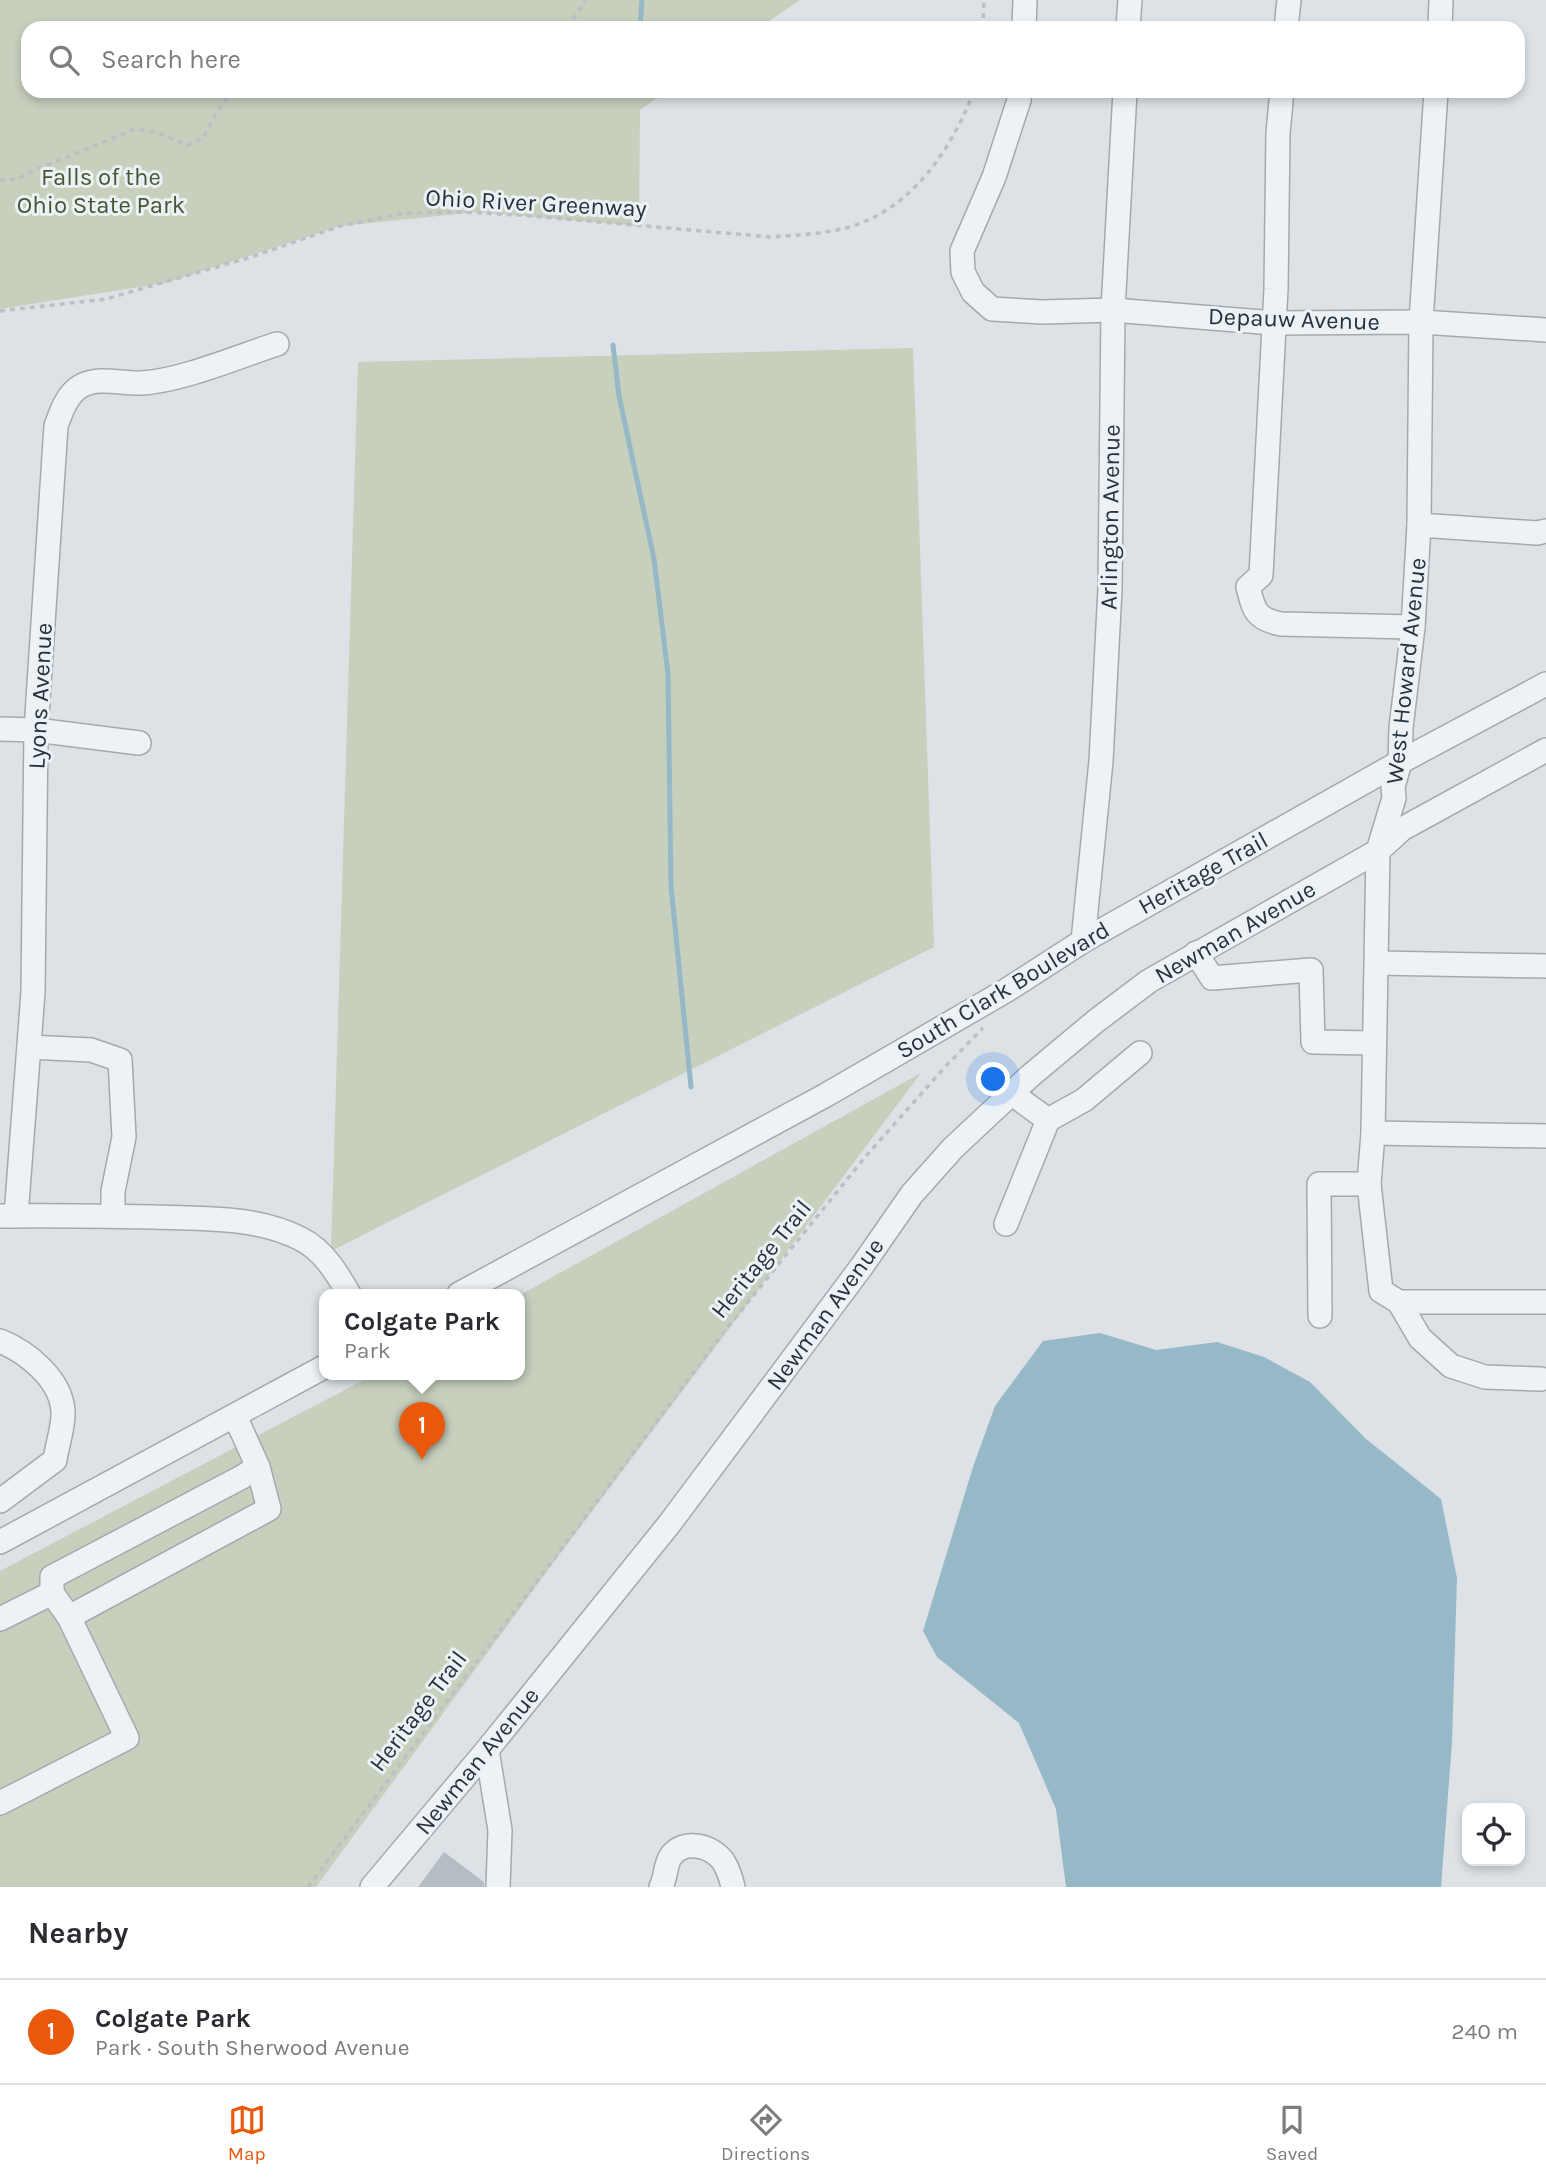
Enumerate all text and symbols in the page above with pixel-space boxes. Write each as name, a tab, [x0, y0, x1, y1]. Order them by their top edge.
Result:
search box	[21, 21, 1525, 98]
icon: search	[45, 41, 83, 79]
text: Search here	[101, 44, 241, 75]
park label: Falls of the Ohio State Park	[17, 163, 185, 219]
street label: Ohio River Greenway	[425, 183, 647, 223]
street label: Depauw Avenue	[1208, 302, 1380, 336]
street label: Arlington Avenue	[1094, 424, 1126, 610]
street label: West Howard Avenue	[1380, 556, 1432, 786]
street label: Lyons Avenue	[22, 622, 58, 770]
street label: Heritage Trail	[1133, 826, 1273, 920]
street label: Newman Avenue	[1150, 875, 1320, 989]
street label: South Clark Boulevard	[891, 915, 1115, 1065]
your location	[976, 1062, 1010, 1096]
street label: Heritage Trail	[705, 1194, 817, 1324]
street label: Newman Avenue	[760, 1233, 890, 1395]
popup	[319, 1289, 525, 1380]
text: Colgate Park	[344, 1306, 500, 1337]
text: Park	[344, 1337, 391, 1364]
pin: 1	[399, 1402, 445, 1460]
street label: Heritage Trail	[363, 1645, 473, 1777]
street label: Newman Avenue	[409, 1682, 545, 1840]
map controls	[1462, 1803, 1525, 1866]
button: locate	[1462, 1803, 1525, 1866]
text: Nearby	[28, 1915, 128, 1951]
text: Colgate Park	[95, 2003, 251, 2034]
text: 1	[47, 2018, 55, 2045]
text: 240 m	[1451, 2018, 1518, 2045]
text: Park · South Sherwood Avenue	[95, 2034, 410, 2061]
tab: Map	[228, 2101, 266, 2165]
tab: Directions	[721, 2101, 810, 2165]
tab: Saved	[1266, 2101, 1318, 2165]

